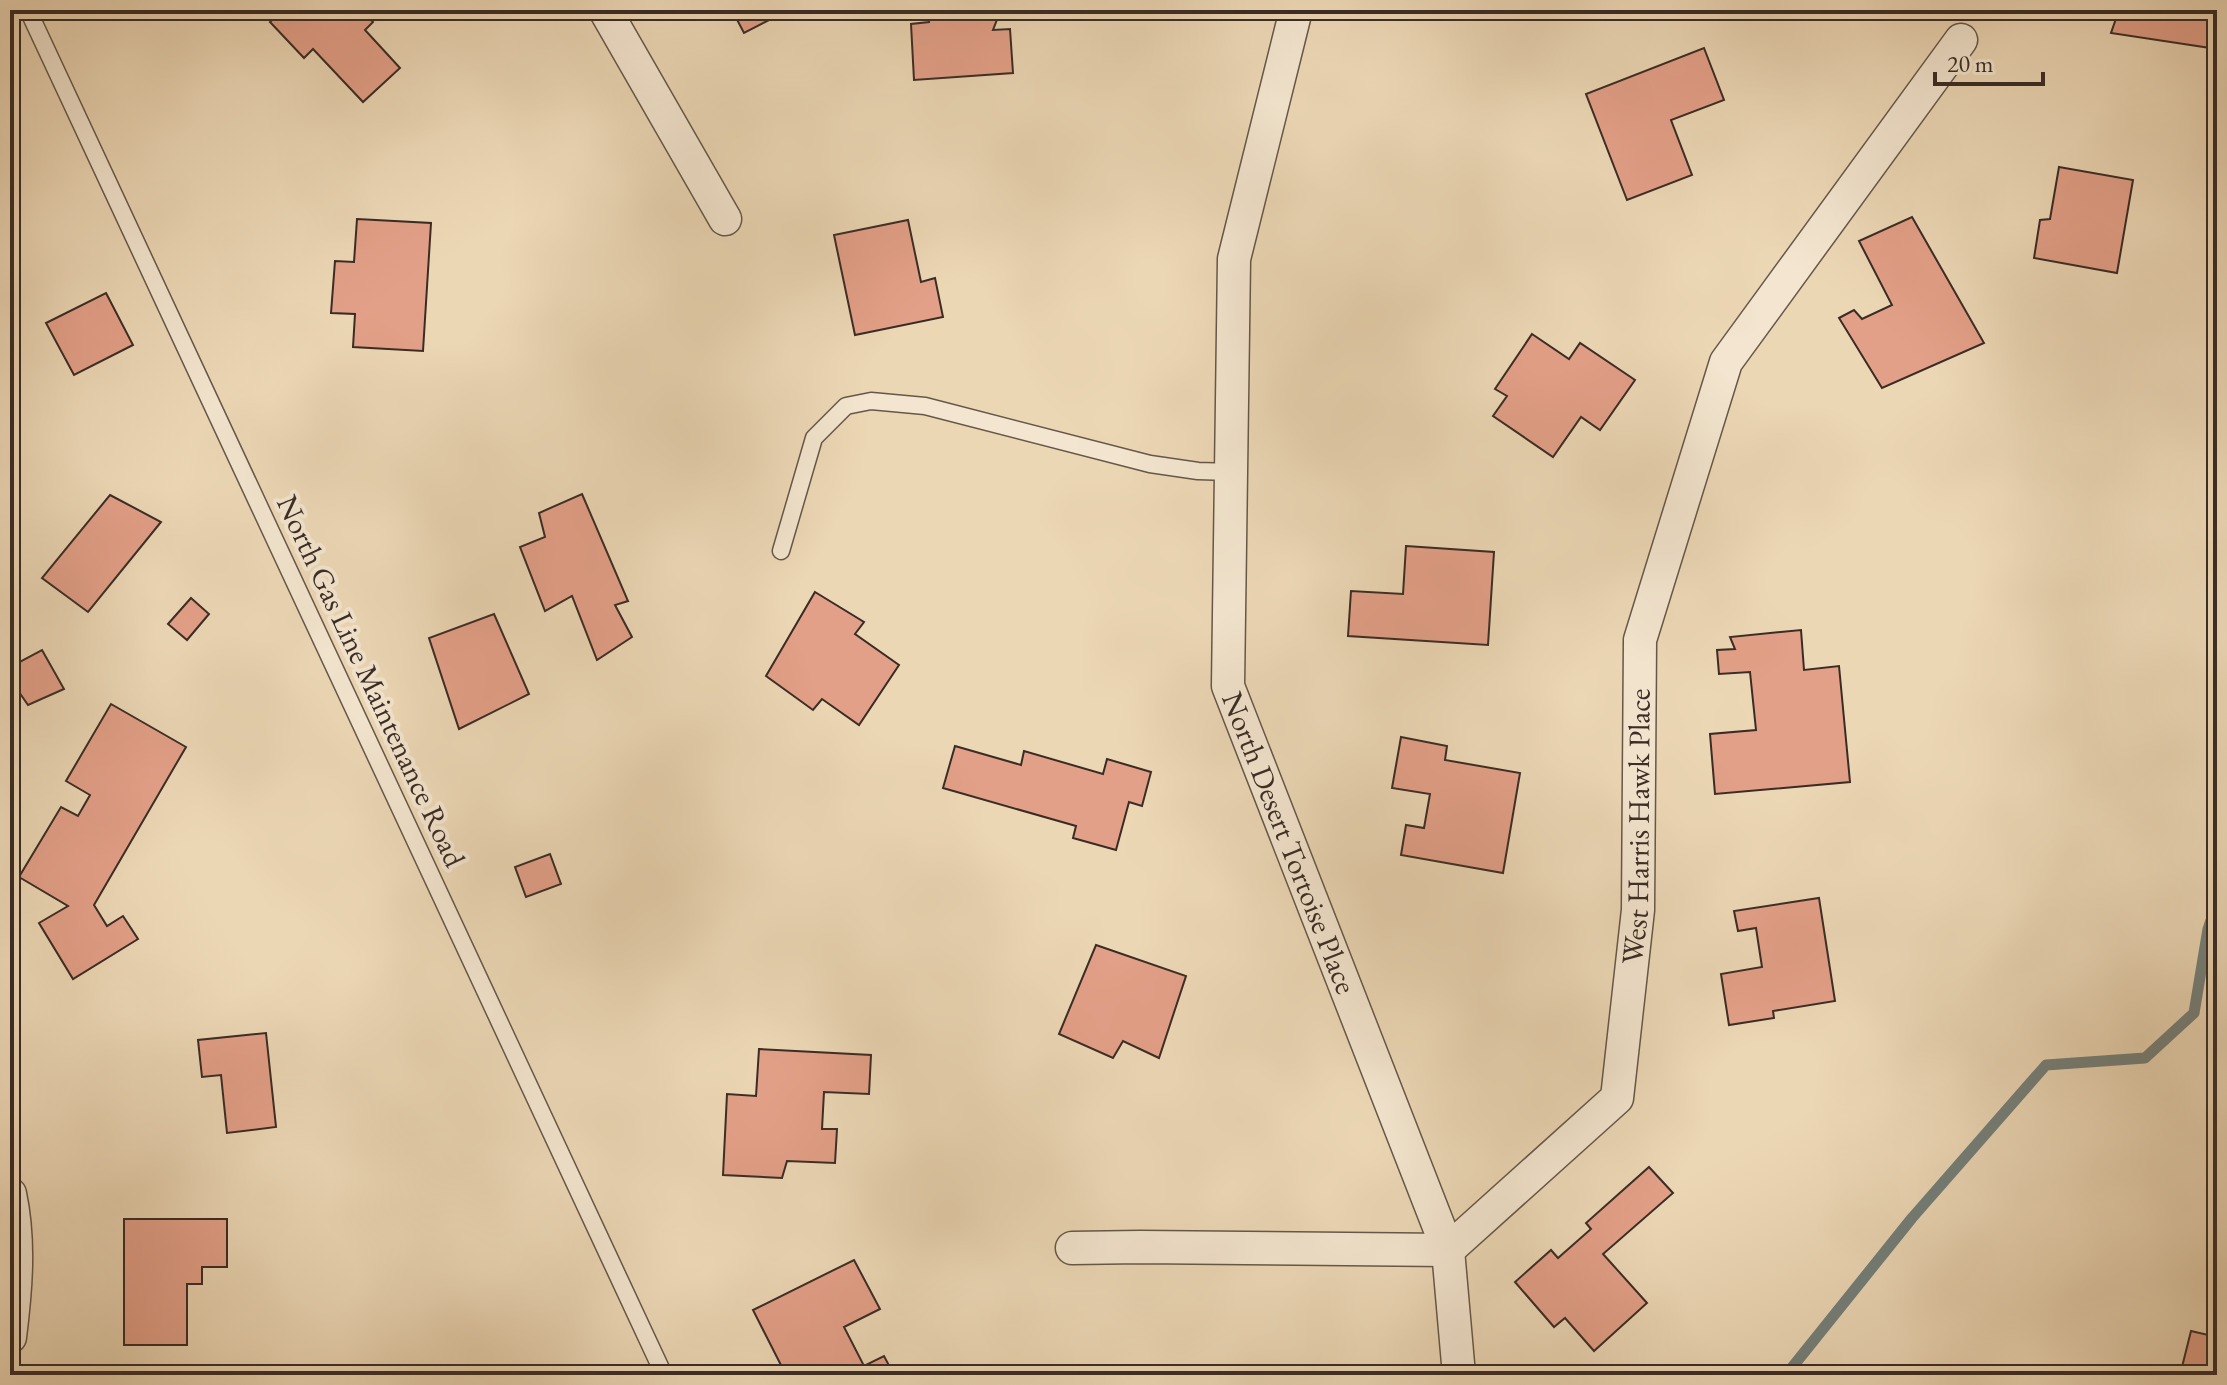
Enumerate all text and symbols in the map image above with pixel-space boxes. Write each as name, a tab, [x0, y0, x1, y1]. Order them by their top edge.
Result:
scale bar	[1935, 36, 2043, 86]
text: 20 m	[1947, 48, 1994, 79]
street label: North Gas Line Maintenance Road	[268, 489, 475, 874]
street label: North Desert Tortoise Place	[1213, 686, 1366, 999]
street label: West Harris Hawk Place	[1612, 688, 1659, 966]

